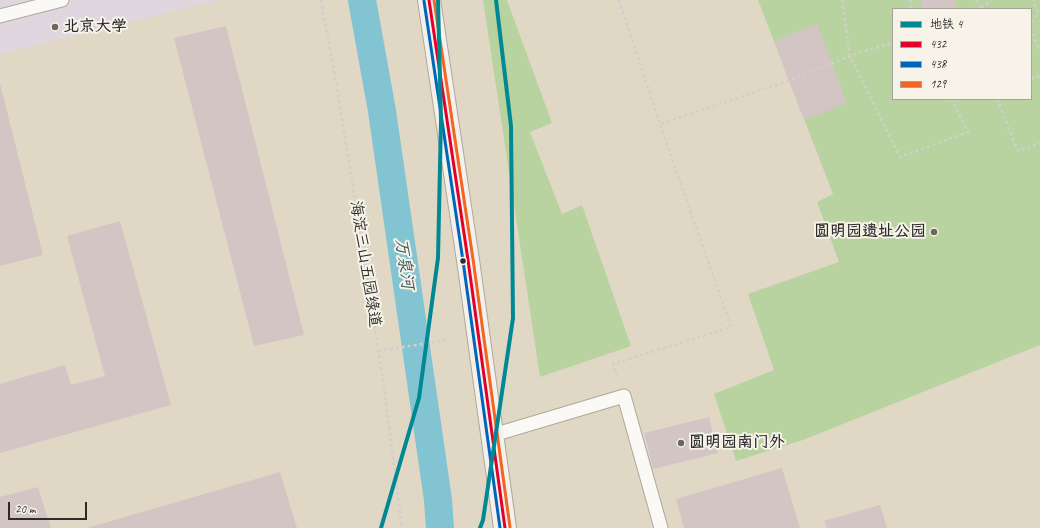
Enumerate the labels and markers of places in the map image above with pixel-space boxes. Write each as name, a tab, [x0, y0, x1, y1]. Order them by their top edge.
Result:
place label: 北京大学	[63, 17, 127, 37]
marker: 北京大学	[50, 22, 60, 32]
place label: 圆明园遗址公园	[814, 222, 926, 242]
marker: 圆明园遗址公园	[929, 227, 939, 237]
unlabelled marker	[458, 256, 468, 266]
place label: 圆明园南门外	[689, 433, 785, 453]
marker: 圆明园南门外	[676, 438, 686, 448]

